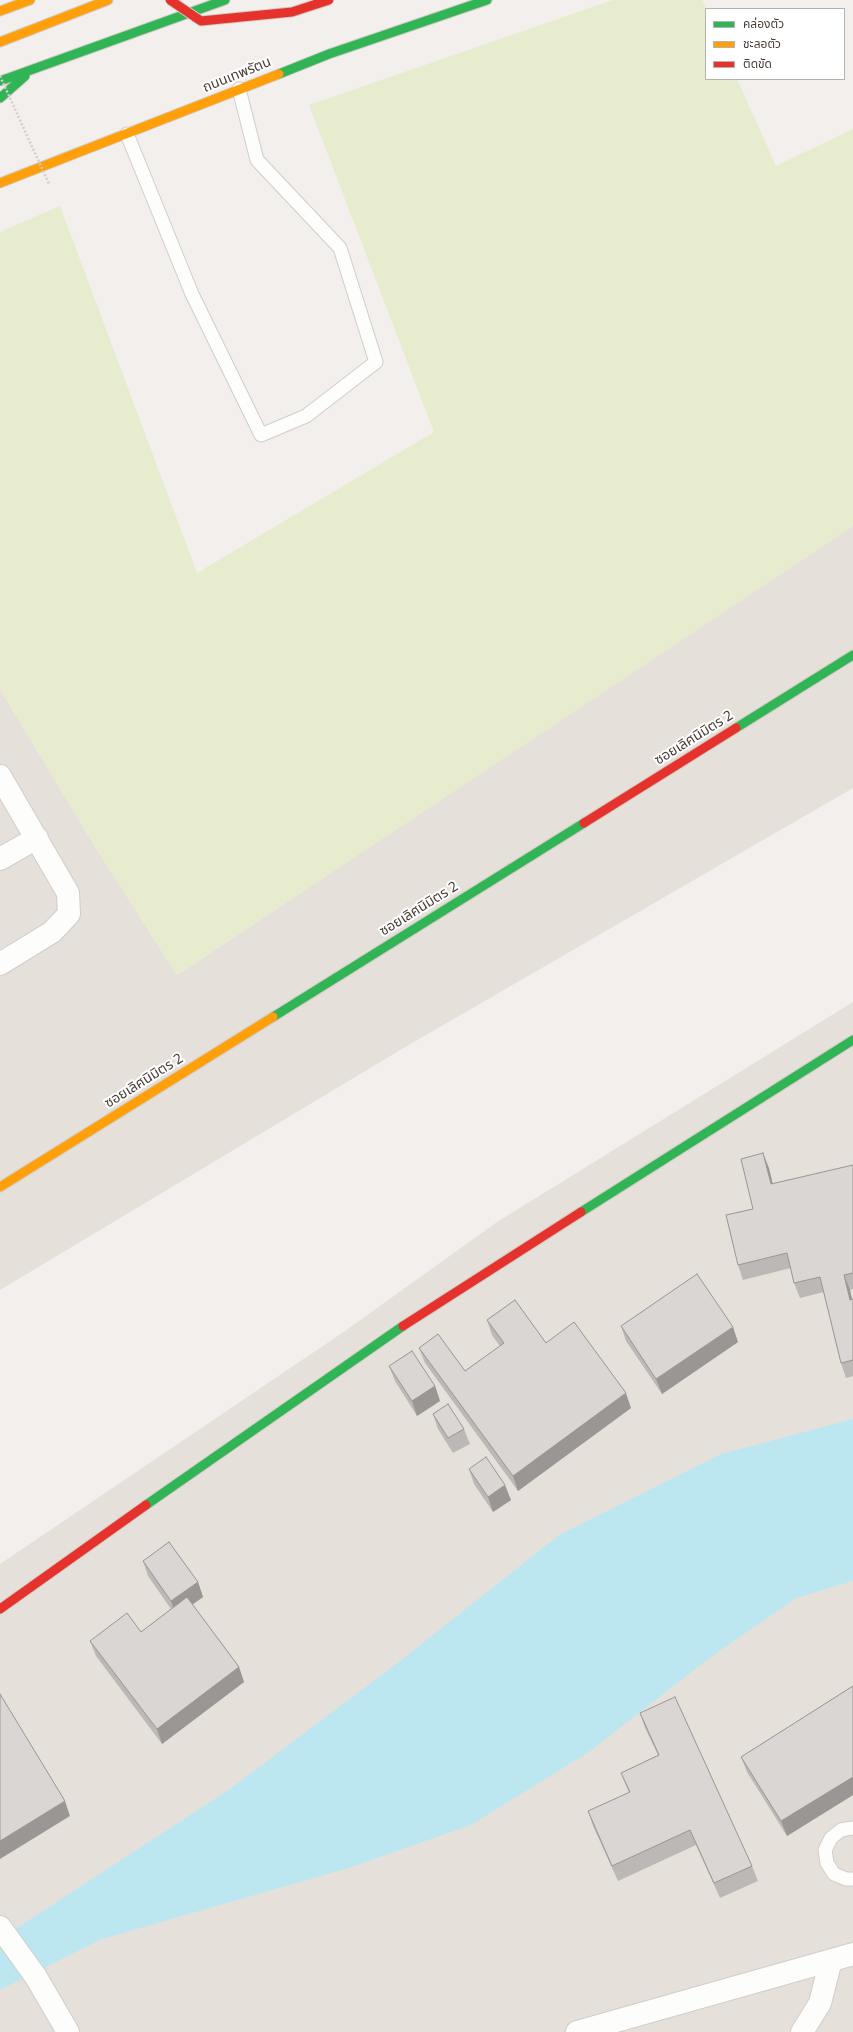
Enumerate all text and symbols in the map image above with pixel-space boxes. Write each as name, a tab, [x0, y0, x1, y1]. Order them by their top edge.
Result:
legend	[705, 8, 845, 80]
text: คล่องตัว	[743, 15, 784, 32]
text: ชะลอตัว	[743, 35, 781, 52]
street label: ถนนเทพรัตน	[200, 54, 274, 96]
text: ติดขัด	[743, 55, 772, 72]
street label: ซอยเลิศนิมิตร 2	[652, 707, 736, 769]
street label: ซอยเลิศนิมิตร 2	[377, 878, 461, 940]
street label: ซอยเลิศนิมิตร 2	[102, 1050, 186, 1112]

